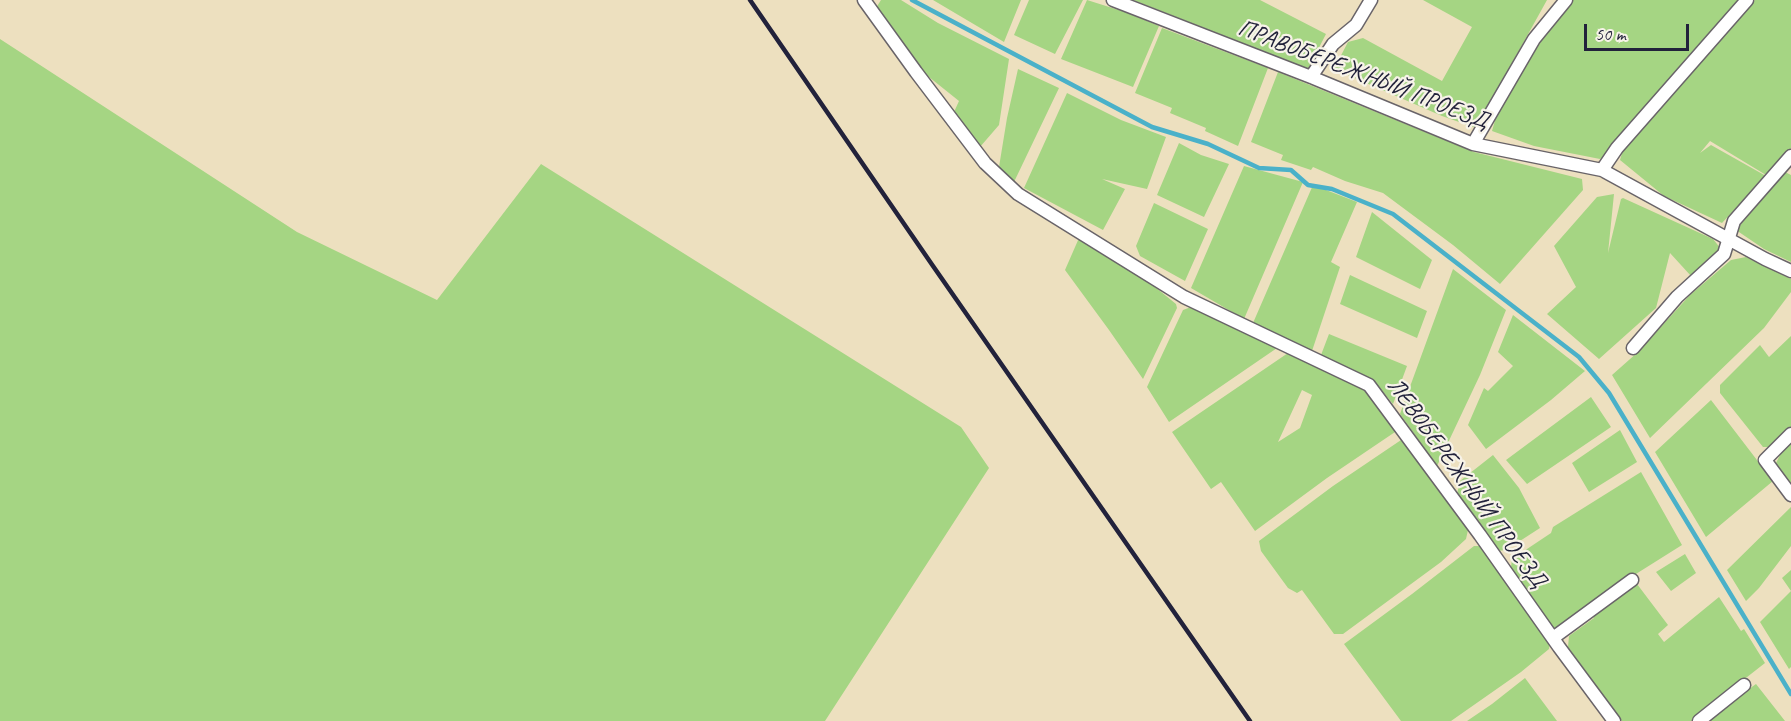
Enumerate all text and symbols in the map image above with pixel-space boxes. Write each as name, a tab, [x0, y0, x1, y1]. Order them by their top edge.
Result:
scale bar	[1587, 12, 1692, 50]
street label: ПРАВОБЕРЕЖНЫЙ ПРОЕЗД	[1234, 14, 1492, 136]
text: 50 m	[1595, 23, 1626, 45]
street label: ЛЕВОБЕРЕЖНЫЙ ПРОЕЗД	[1380, 373, 1552, 593]

